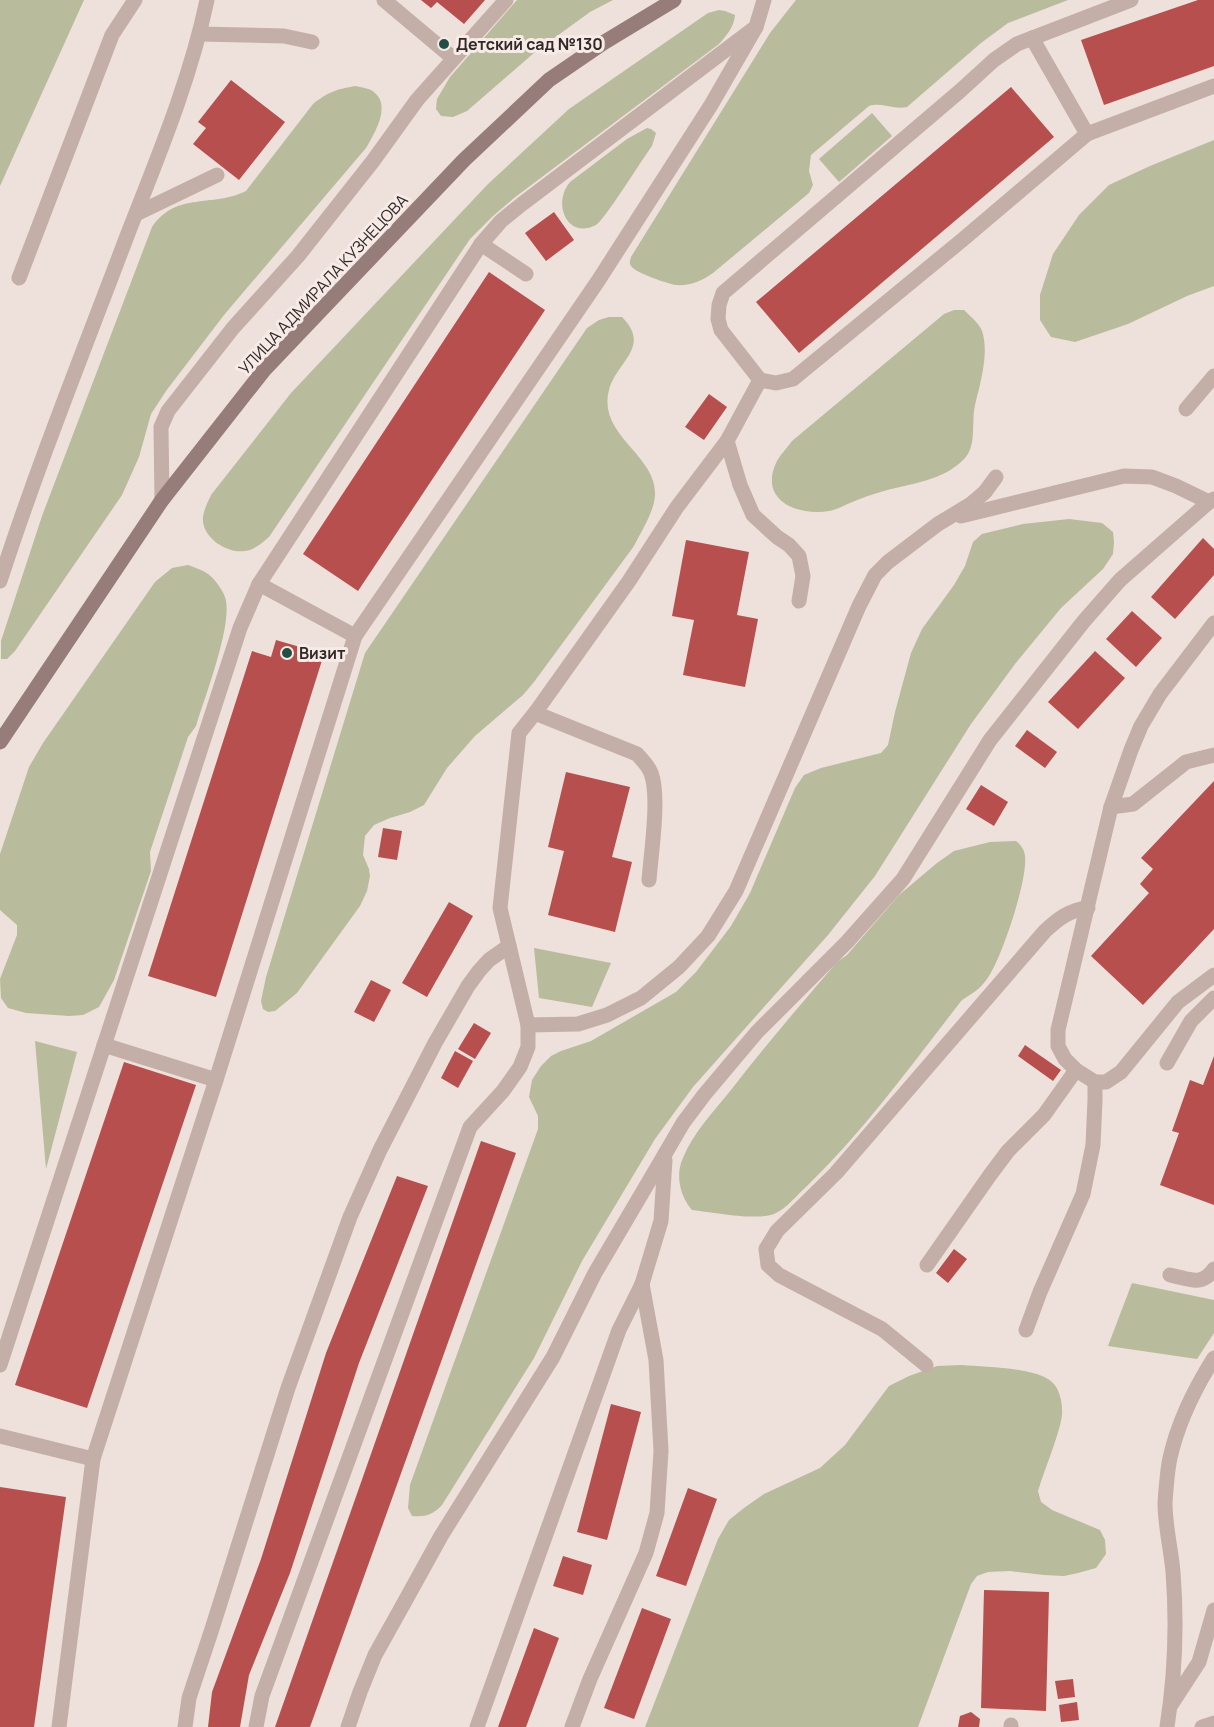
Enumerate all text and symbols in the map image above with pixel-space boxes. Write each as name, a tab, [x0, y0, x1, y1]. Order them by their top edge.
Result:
place label: Детский сад №130	[456, 33, 603, 55]
marker: Детский сад №130	[437, 37, 451, 51]
street label: УЛИЦА АДМИРАЛА КУЗНЕЦОВА	[234, 189, 412, 379]
place label: Визит	[299, 642, 346, 664]
marker: Визит	[280, 646, 294, 660]

